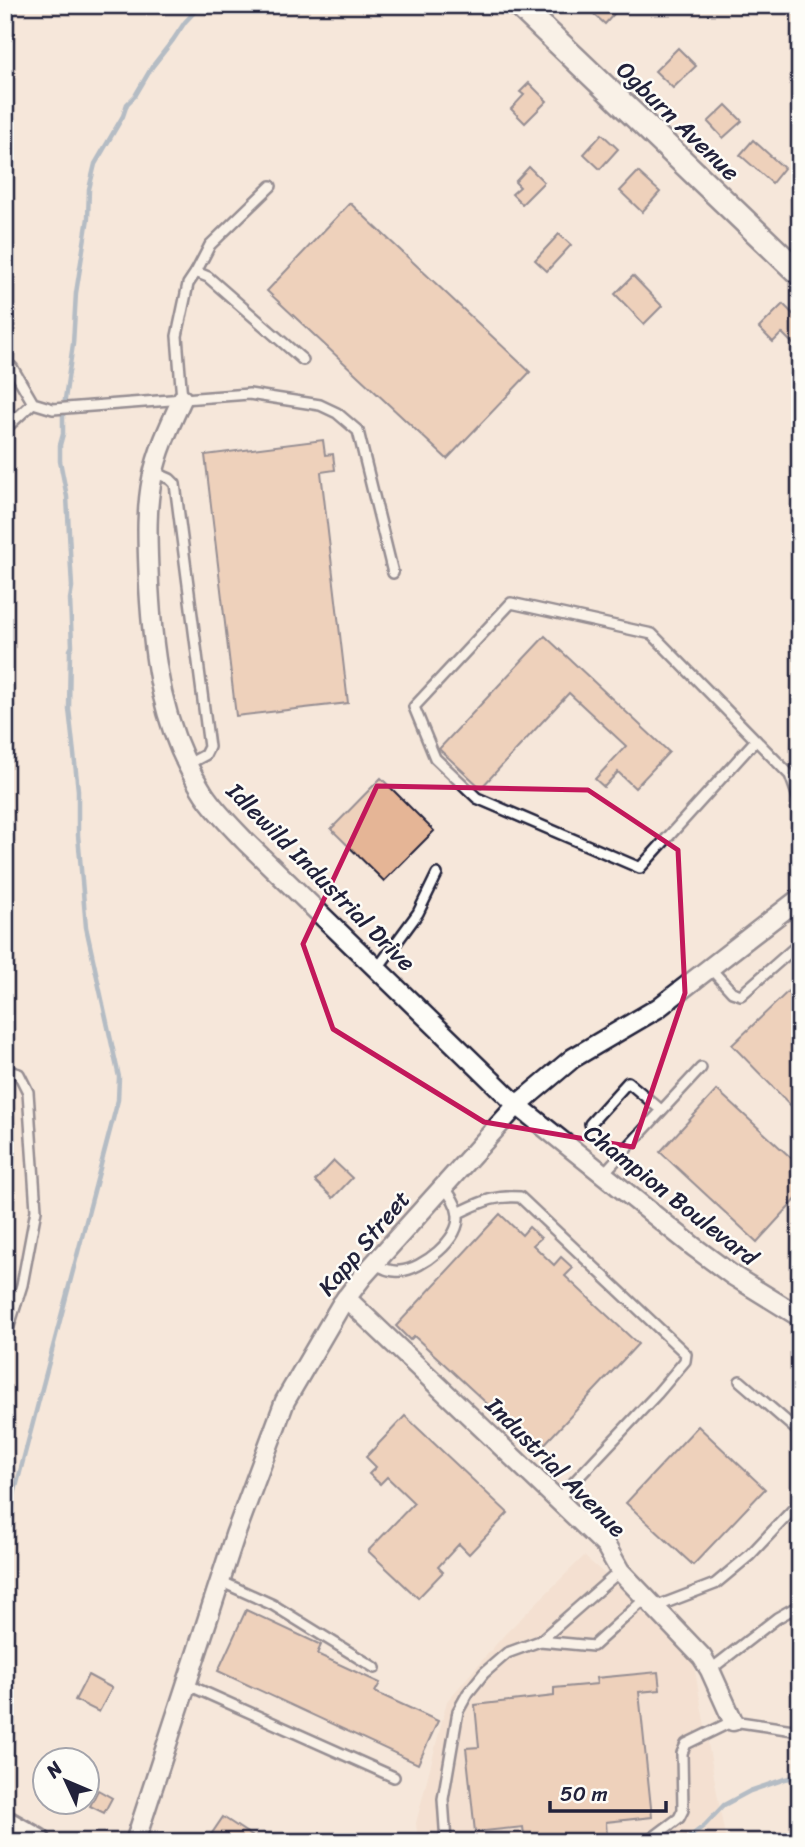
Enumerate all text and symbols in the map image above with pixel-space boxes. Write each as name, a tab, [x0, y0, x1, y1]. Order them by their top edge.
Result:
street label: Ogburn Avenue	[606, 50, 750, 192]
street label: Idlewild Industrial Drive	[215, 771, 426, 982]
street label: Champion Boulevard	[574, 1113, 769, 1278]
street label: Kapp Street	[307, 1180, 421, 1306]
street label: Industrial Avenue	[475, 1386, 637, 1548]
north arrow	[32, 1745, 102, 1815]
text: N	[37, 1753, 71, 1786]
scale bar	[550, 1770, 665, 1814]
text: 50 m	[560, 1775, 608, 1813]

